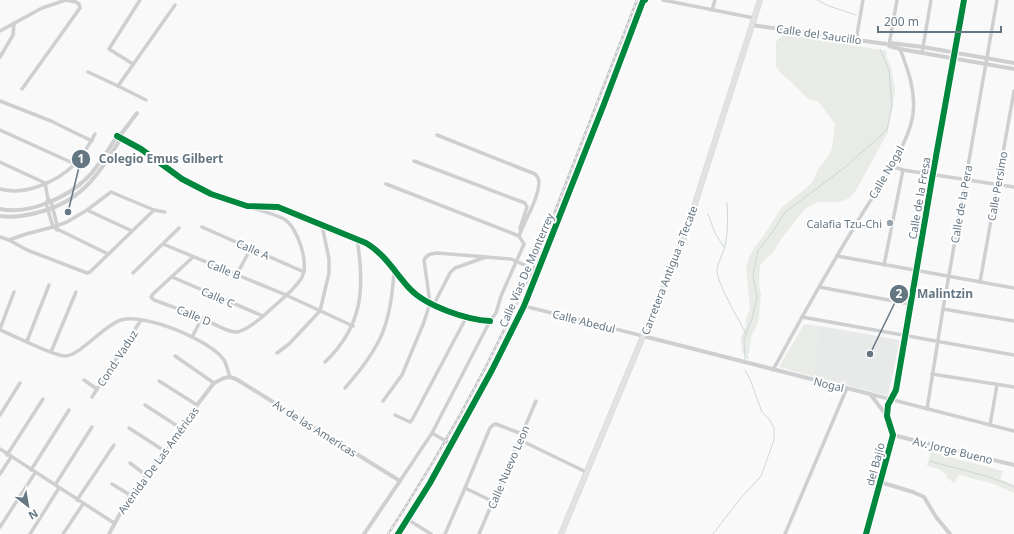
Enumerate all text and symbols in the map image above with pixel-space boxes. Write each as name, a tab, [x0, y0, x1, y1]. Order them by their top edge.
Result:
scale bar	[878, 8, 1001, 34]
text: 200 m	[884, 13, 919, 30]
street label: Calle del Saucillo	[775, 21, 863, 47]
street label: Calle Nogal	[865, 143, 907, 201]
callout: Colegio Emus Gilbert	[71, 147, 231, 171]
text: 1	[78, 150, 84, 167]
text: Colegio Emus Gilbert	[99, 150, 223, 167]
street label: Calle Persimo	[984, 150, 1011, 222]
street label: Calle de la Fresa	[904, 156, 934, 240]
street label: Calle de la Pera	[947, 164, 975, 244]
street label: Carretera Antigua a Tecate	[637, 203, 701, 337]
street label: Calle Vías De Monterrey	[495, 210, 557, 329]
place label: Calafia Tzu-Chi	[806, 216, 882, 231]
marker: Calafia Tzu-Chi	[885, 218, 895, 228]
street label: Calle A	[234, 235, 273, 263]
street label: Calle B	[205, 255, 243, 283]
callout: Malintzin	[889, 282, 981, 306]
street label: Calle C	[199, 283, 237, 311]
text: 2	[896, 285, 903, 302]
text: Malintzin	[917, 285, 973, 302]
street label: Calle D	[175, 301, 213, 329]
street label: Calle Abedul	[551, 306, 617, 336]
street label: Cond. Vaduz	[93, 327, 141, 389]
street label: Nogal	[812, 373, 846, 395]
street label: Av de las Americas	[270, 396, 360, 460]
street label: Avenida De Las Américas	[114, 403, 202, 517]
street label: Calle Nuevo Leon	[484, 423, 532, 511]
street label: Av. Jorge Bueno	[912, 433, 995, 467]
street label: del Bajío	[862, 440, 888, 487]
north arrow	[8, 486, 48, 526]
text: N	[26, 506, 41, 524]

